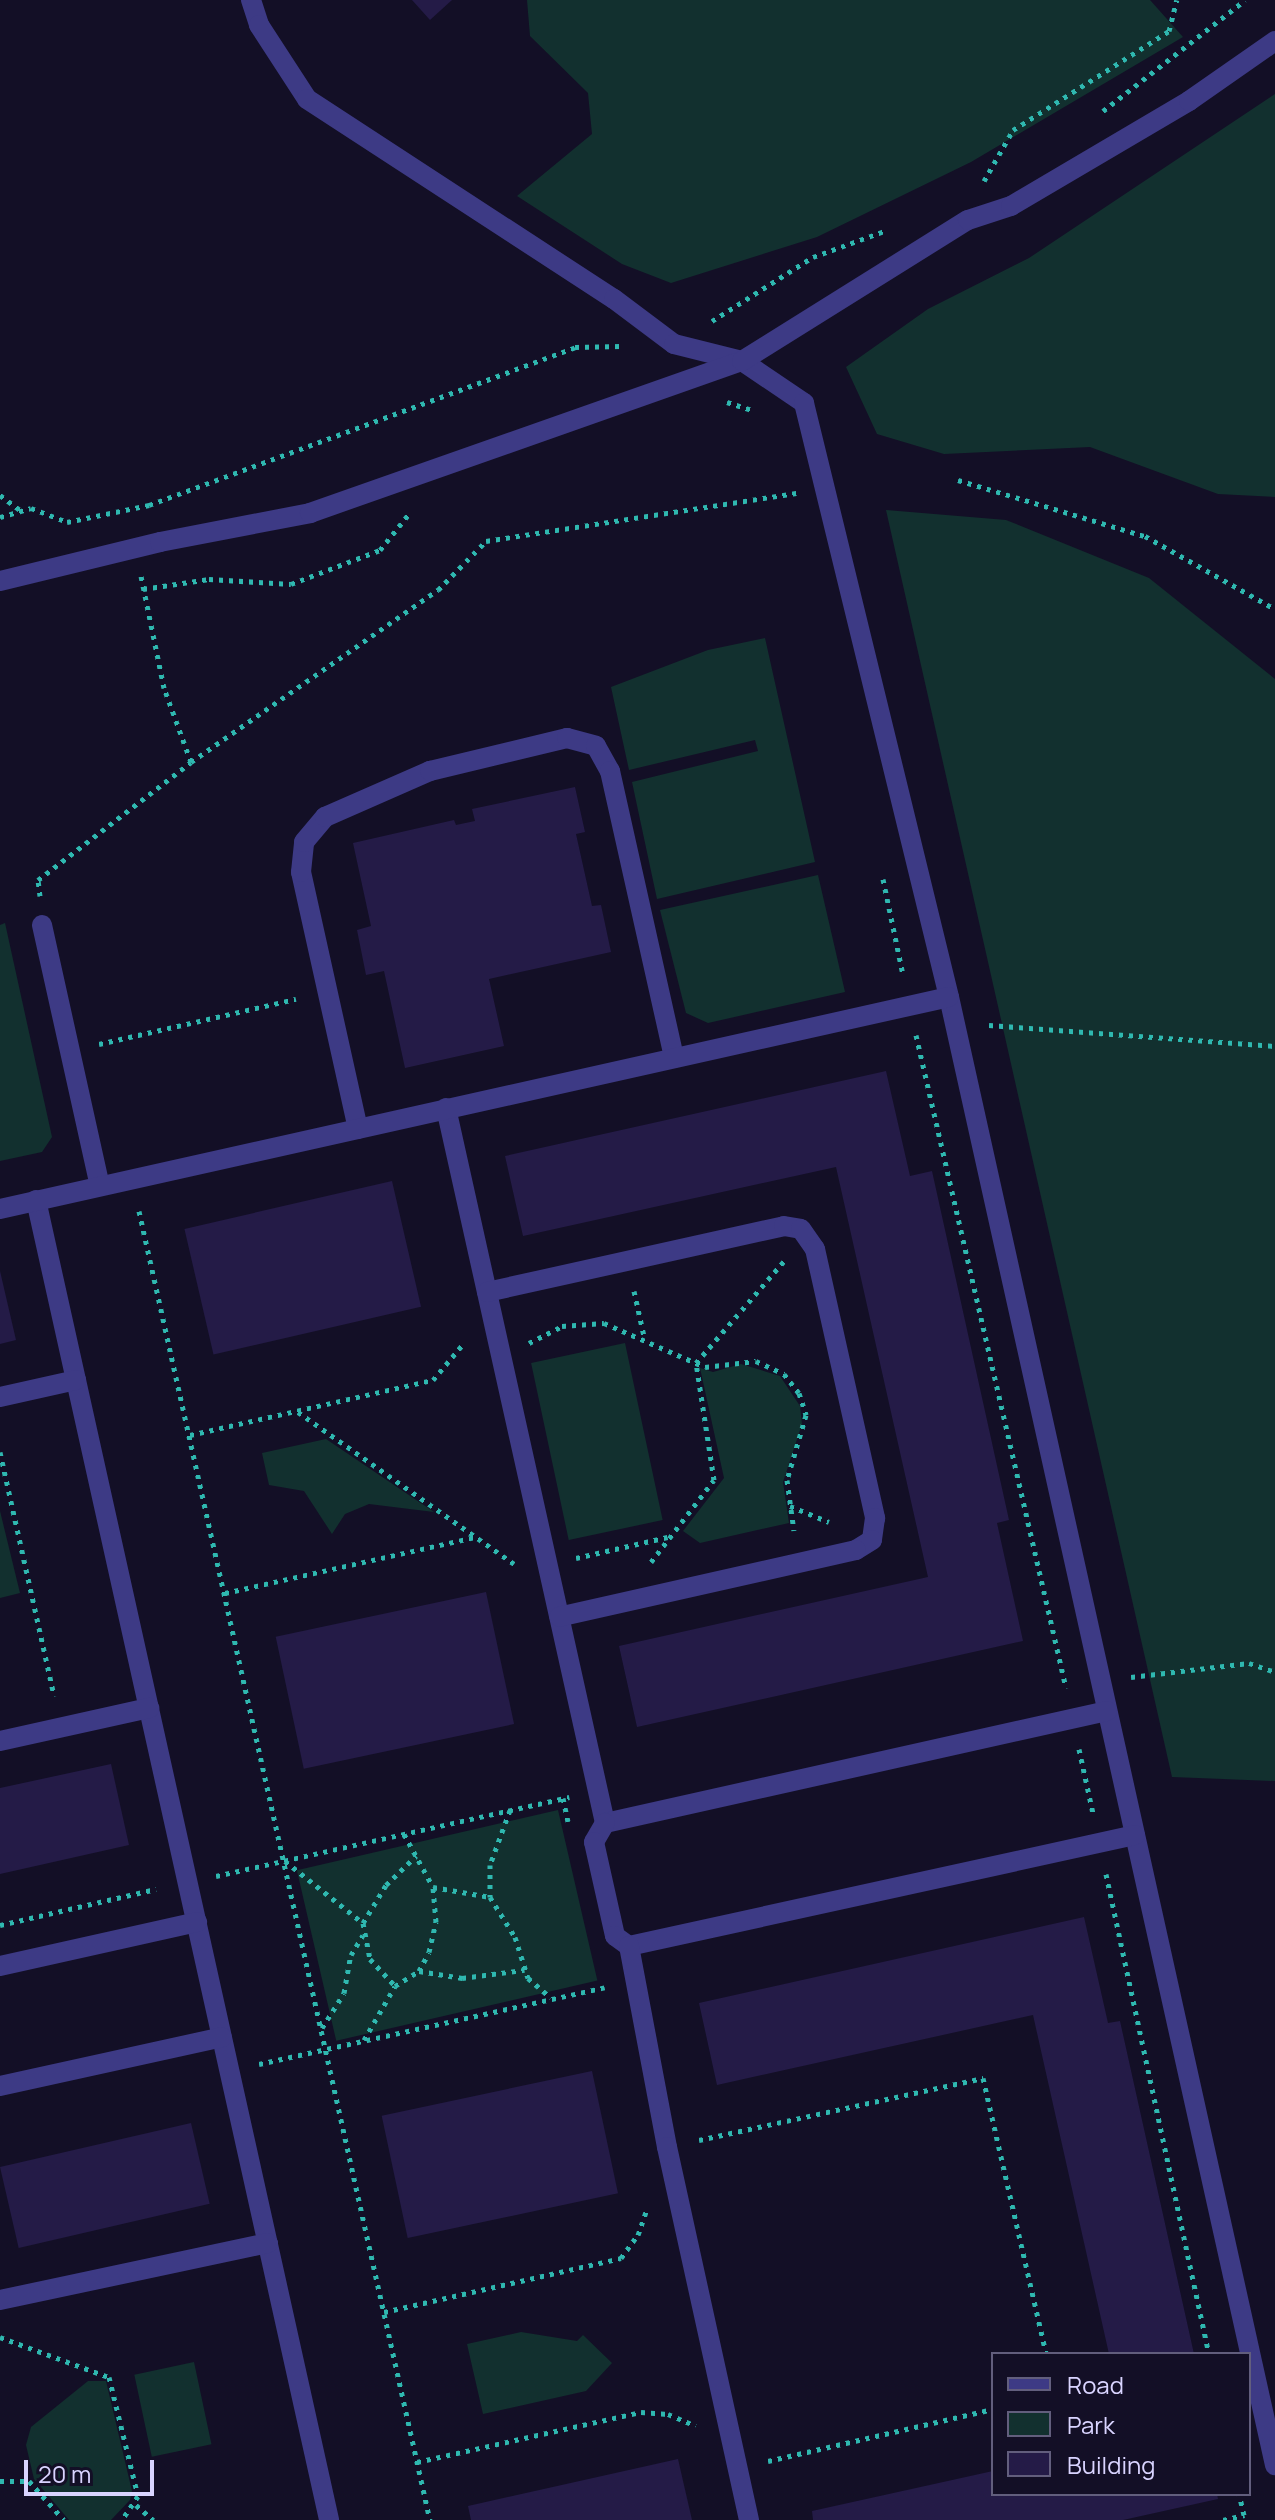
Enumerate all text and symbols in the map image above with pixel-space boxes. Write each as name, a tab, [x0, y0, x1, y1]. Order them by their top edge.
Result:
legend	[991, 2352, 1251, 2496]
text: Road	[1067, 2368, 1124, 2401]
text: Park	[1067, 2408, 1115, 2441]
scale bar	[28, 2444, 158, 2494]
text: Building	[1067, 2448, 1155, 2481]
text: 20 m	[38, 2457, 91, 2490]

